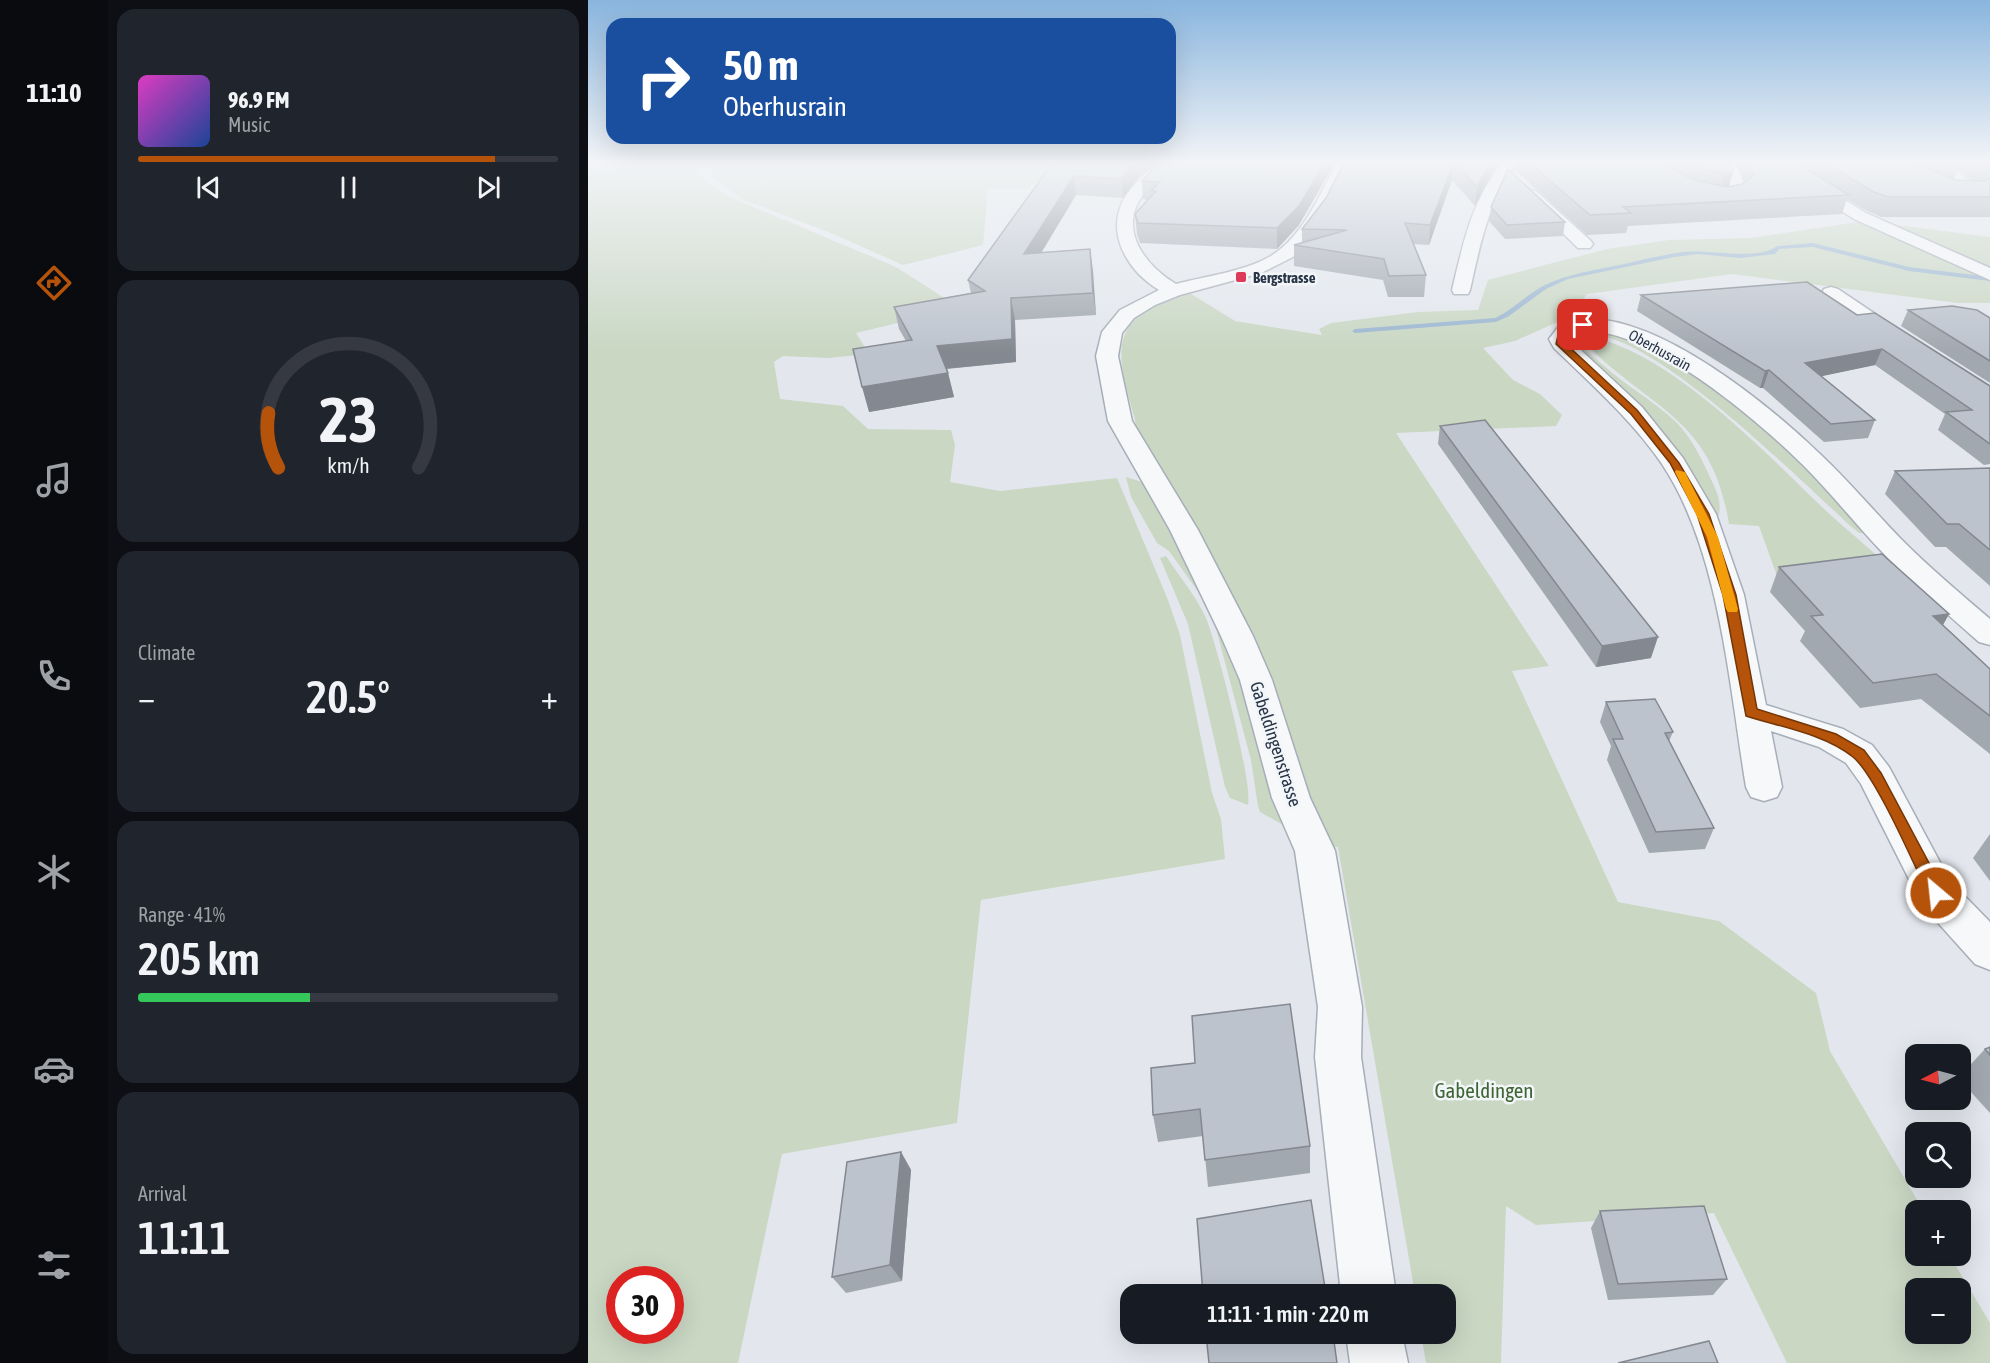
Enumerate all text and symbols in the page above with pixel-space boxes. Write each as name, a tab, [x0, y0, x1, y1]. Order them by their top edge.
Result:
text: 50 m	[723, 41, 798, 89]
icon: right	[624, 42, 702, 120]
text: 11:10	[26, 77, 82, 108]
text: 96.9 FM	[228, 87, 290, 113]
text: Oberhusrain	[723, 91, 847, 122]
text: Music	[228, 113, 270, 136]
icon: previous	[192, 171, 225, 204]
icon: pause	[332, 171, 365, 204]
icon: next	[472, 171, 505, 204]
icon: directions	[33, 262, 75, 304]
place label: Bergstrasse	[1253, 269, 1316, 286]
marker: Bergstrasse	[1234, 270, 1248, 284]
pin	[1557, 299, 1608, 350]
icon: arrive	[1566, 308, 1599, 341]
street label: Oberhusrain	[1626, 326, 1694, 374]
text: 23	[319, 384, 377, 455]
text: km/h	[327, 453, 369, 478]
icon: music	[33, 459, 75, 501]
text: Climate	[138, 641, 195, 664]
icon: phone	[33, 655, 75, 697]
text: 20.5°	[306, 671, 390, 723]
text: −	[138, 678, 155, 716]
text: +	[541, 678, 558, 716]
street label: Gabeldingenstrasse	[1246, 679, 1306, 809]
icon: climate	[33, 851, 75, 893]
position arrow	[1904, 861, 1968, 925]
text: Range · 41%	[138, 903, 225, 926]
text: 205 km	[138, 933, 260, 985]
north arrow	[1905, 1044, 1971, 1110]
map controls	[1905, 1044, 1971, 1344]
icon: car	[33, 1048, 75, 1090]
park label: Gabeldingen	[1434, 1078, 1534, 1102]
button: search	[1905, 1122, 1971, 1188]
text: Arrival	[138, 1182, 187, 1205]
button: +	[1905, 1200, 1971, 1266]
text: 11:11	[138, 1212, 231, 1264]
icon: filters	[33, 1244, 75, 1286]
speed limit sign: 30	[606, 1266, 684, 1344]
button: −	[1905, 1278, 1971, 1344]
text: 11:11 · 1 min · 220 m	[1207, 1301, 1369, 1327]

